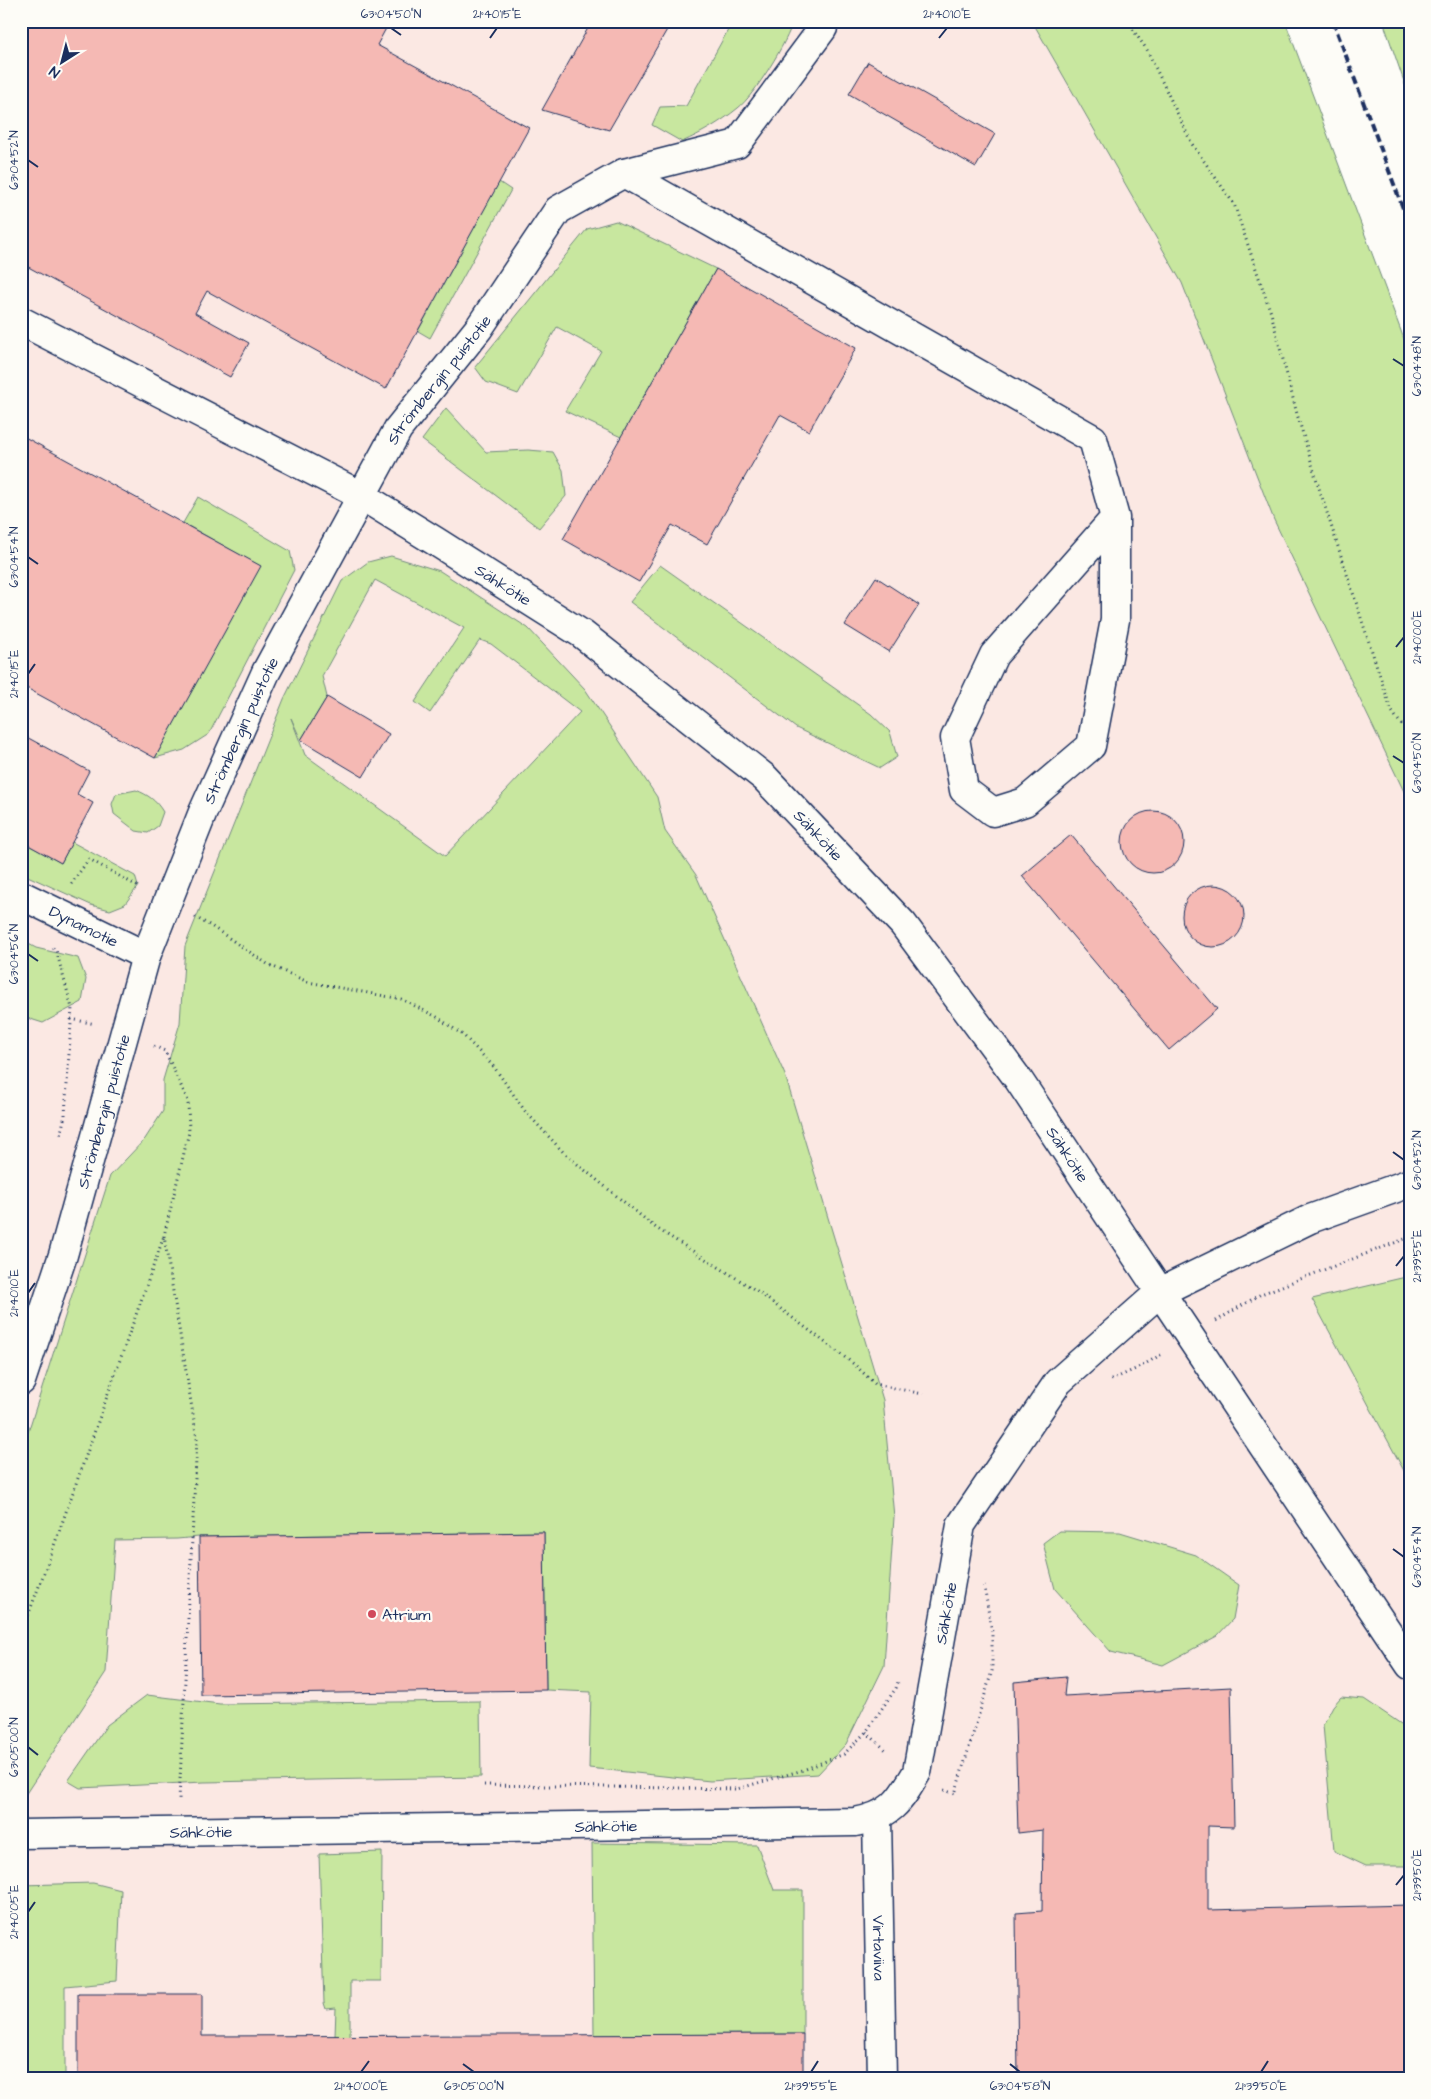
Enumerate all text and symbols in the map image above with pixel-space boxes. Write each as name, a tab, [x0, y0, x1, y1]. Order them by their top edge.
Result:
text: 63°04'50"N	[361, 6, 422, 23]
text: 21°40'15"E	[473, 6, 521, 23]
text: 21°40'10"E	[923, 6, 971, 23]
north arrow	[38, 38, 88, 88]
text: N	[45, 61, 64, 82]
text: 63°04'52"N	[6, 130, 23, 190]
street label: Strömbergin puistotie	[382, 311, 497, 448]
text: 63°04'48"N	[1409, 335, 1426, 396]
text: 63°04'54"N	[6, 526, 23, 587]
street label: Sähkötie	[471, 559, 536, 611]
text: 21°40'00"E	[1409, 610, 1426, 664]
text: 21°40'15"E	[6, 650, 23, 698]
street label: Strömbergin puistotie	[198, 653, 284, 807]
text: 63°04'50"N	[1409, 732, 1426, 793]
street label: Sähkötie	[788, 805, 848, 866]
street label: Dynamotie	[45, 900, 122, 953]
text: 63°04'56"N	[6, 923, 23, 984]
street label: Strömbergin puistotie	[72, 1032, 136, 1191]
street label: Sähkötie	[1041, 1122, 1094, 1187]
text: 63°04'52"N	[1409, 1130, 1426, 1190]
text: 21°39'55"E	[1409, 1230, 1426, 1282]
text: 21°40'10"E	[6, 1269, 23, 1317]
text: 63°04'54"N	[1409, 1526, 1426, 1587]
street label: Sähkötie	[930, 1580, 963, 1646]
place label: Atrium	[382, 1604, 431, 1626]
marker: Atrium	[366, 1608, 378, 1620]
text: 63°05'00"N	[6, 1717, 23, 1777]
street label: Sähkötie	[574, 1815, 638, 1838]
street label: Sähkötie	[169, 1821, 233, 1844]
text: 21°39'50"E	[1409, 1849, 1426, 1901]
text: 21°40'05"E	[6, 1885, 23, 1939]
street label: Virtaviiva	[867, 1915, 890, 1981]
text: 21°40'00"E	[334, 2078, 388, 2095]
text: 63°05'00"N	[444, 2078, 504, 2095]
text: 21°39'55"E	[785, 2078, 837, 2095]
text: 63°04'58"N	[990, 2078, 1051, 2095]
text: 21°39'50"E	[1235, 2078, 1287, 2095]

